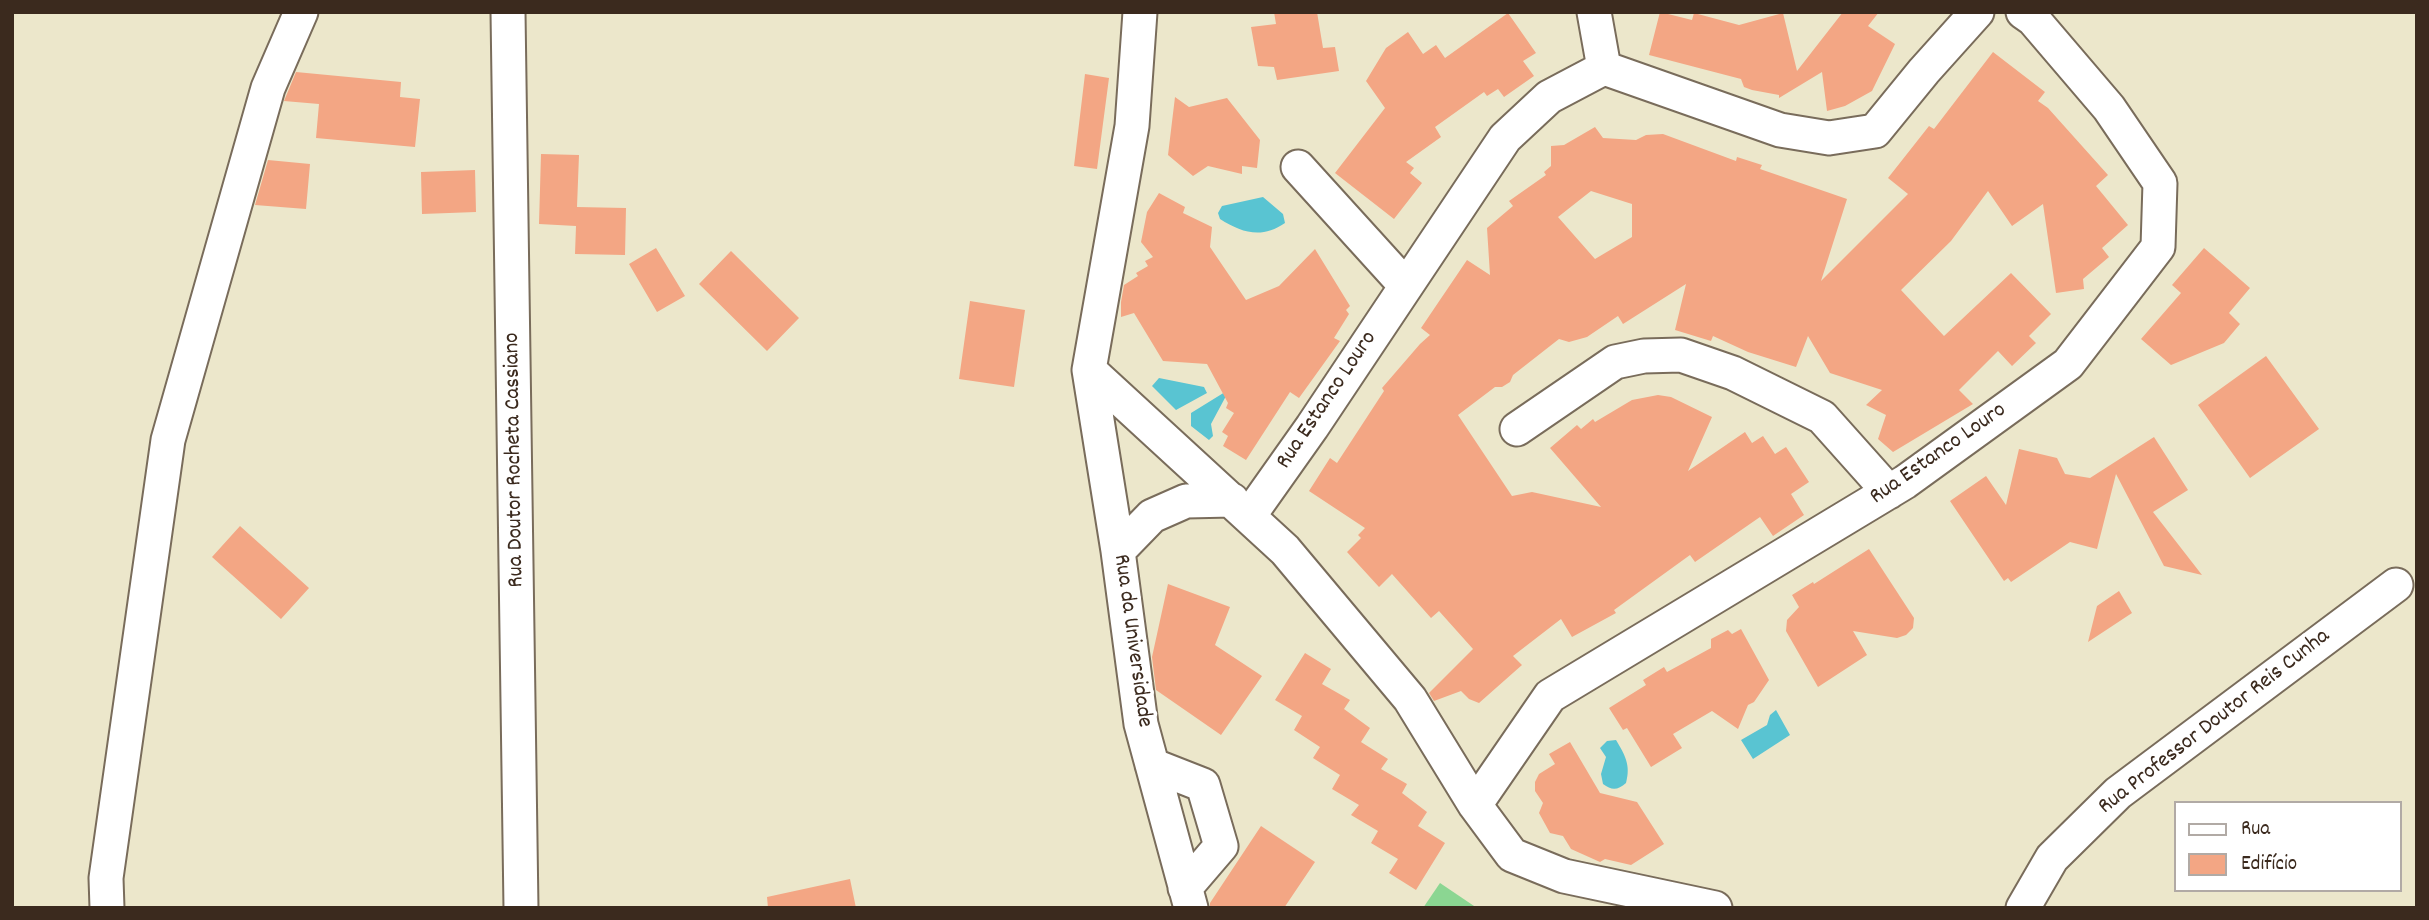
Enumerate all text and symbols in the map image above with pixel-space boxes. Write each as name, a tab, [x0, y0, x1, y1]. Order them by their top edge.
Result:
street label: Rua Estanco Louro	[1272, 327, 1384, 475]
street label: Rua Doutor Rocheta Cassiano	[500, 332, 532, 588]
street label: Rua Estanco Louro	[1865, 398, 2013, 512]
street label: Rua da Universidade	[1105, 553, 1157, 729]
street label: Rua Professor Doutor Reis Cunha	[2094, 624, 2336, 822]
legend	[2174, 801, 2401, 892]
text: Rua	[2241, 815, 2270, 845]
text: Edifício	[2241, 850, 2297, 880]

